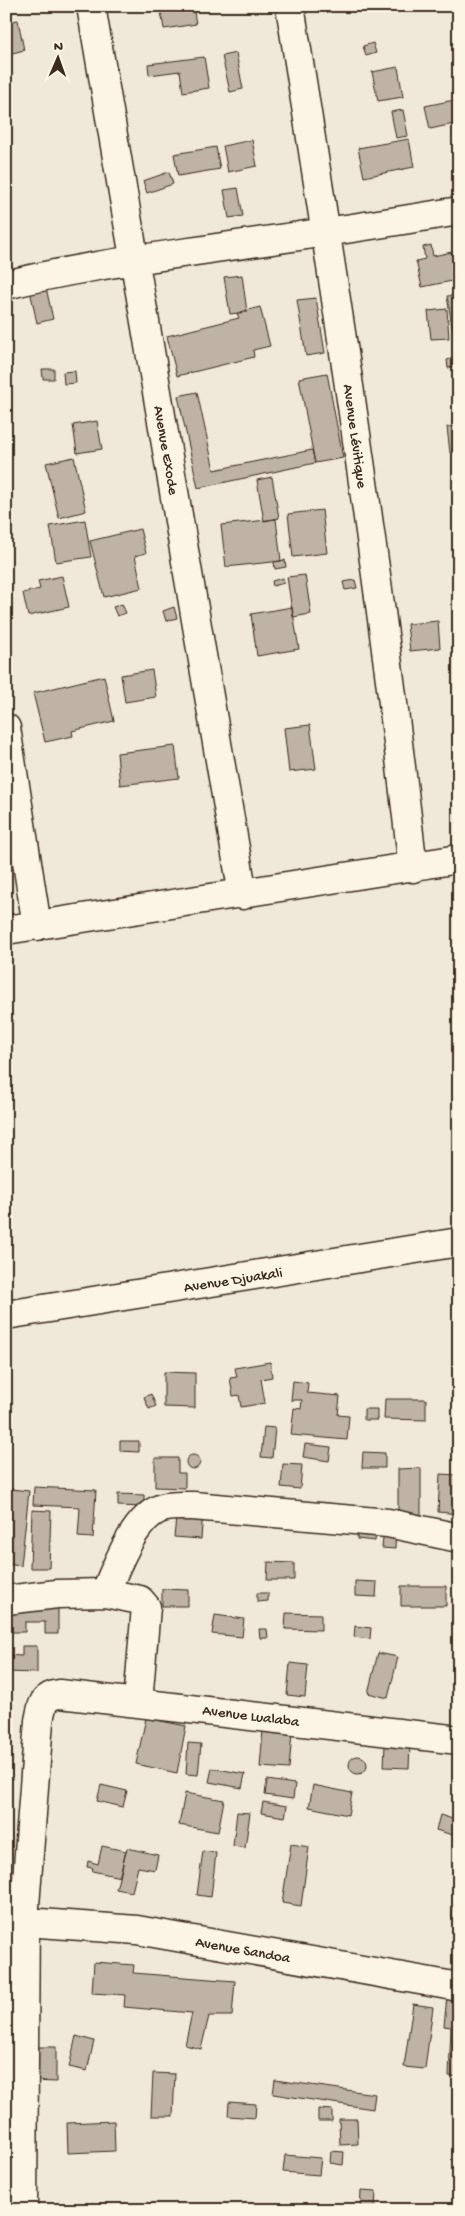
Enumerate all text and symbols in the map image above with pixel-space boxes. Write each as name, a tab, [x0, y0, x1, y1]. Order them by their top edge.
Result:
north arrow	[32, 32, 82, 82]
text: N	[54, 39, 63, 56]
street label: Avenue Lévitique	[338, 383, 370, 490]
street label: Avenue Exode	[148, 404, 182, 497]
street label: Avenue Djuakali	[183, 1264, 284, 1298]
street label: Avenue Lualaba	[201, 1702, 301, 1732]
street label: Avenue Sandoa	[194, 1934, 292, 1968]

